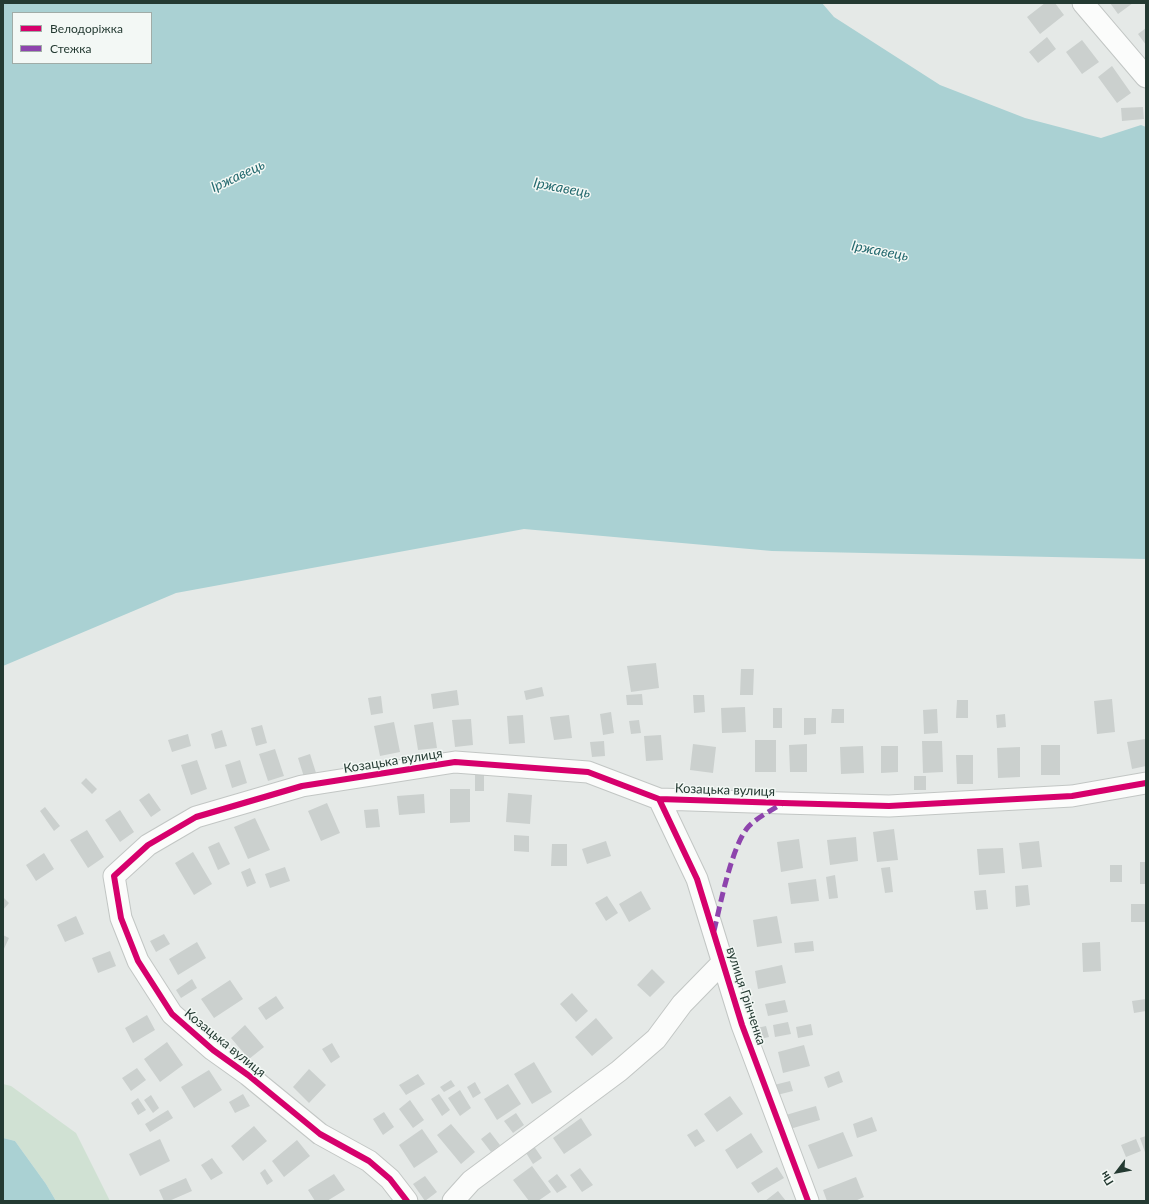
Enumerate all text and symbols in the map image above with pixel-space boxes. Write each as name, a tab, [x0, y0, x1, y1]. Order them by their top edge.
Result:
legend	[12, 12, 152, 64]
text: Велодоріжка	[50, 21, 123, 36]
text: Стежка	[50, 41, 92, 56]
water label: Іржавець	[208, 156, 268, 196]
water label: Іржавець	[532, 174, 592, 202]
water label: Іржавець	[850, 237, 910, 265]
street label: Козацька вулиця	[342, 745, 444, 777]
street label: Козацька вулиця	[675, 780, 775, 800]
street label: вулиця Грінченка	[723, 945, 769, 1047]
street label: Козацька вулиця	[181, 1005, 269, 1081]
north arrow	[1097, 1152, 1137, 1192]
text: Пн	[1097, 1169, 1116, 1188]

